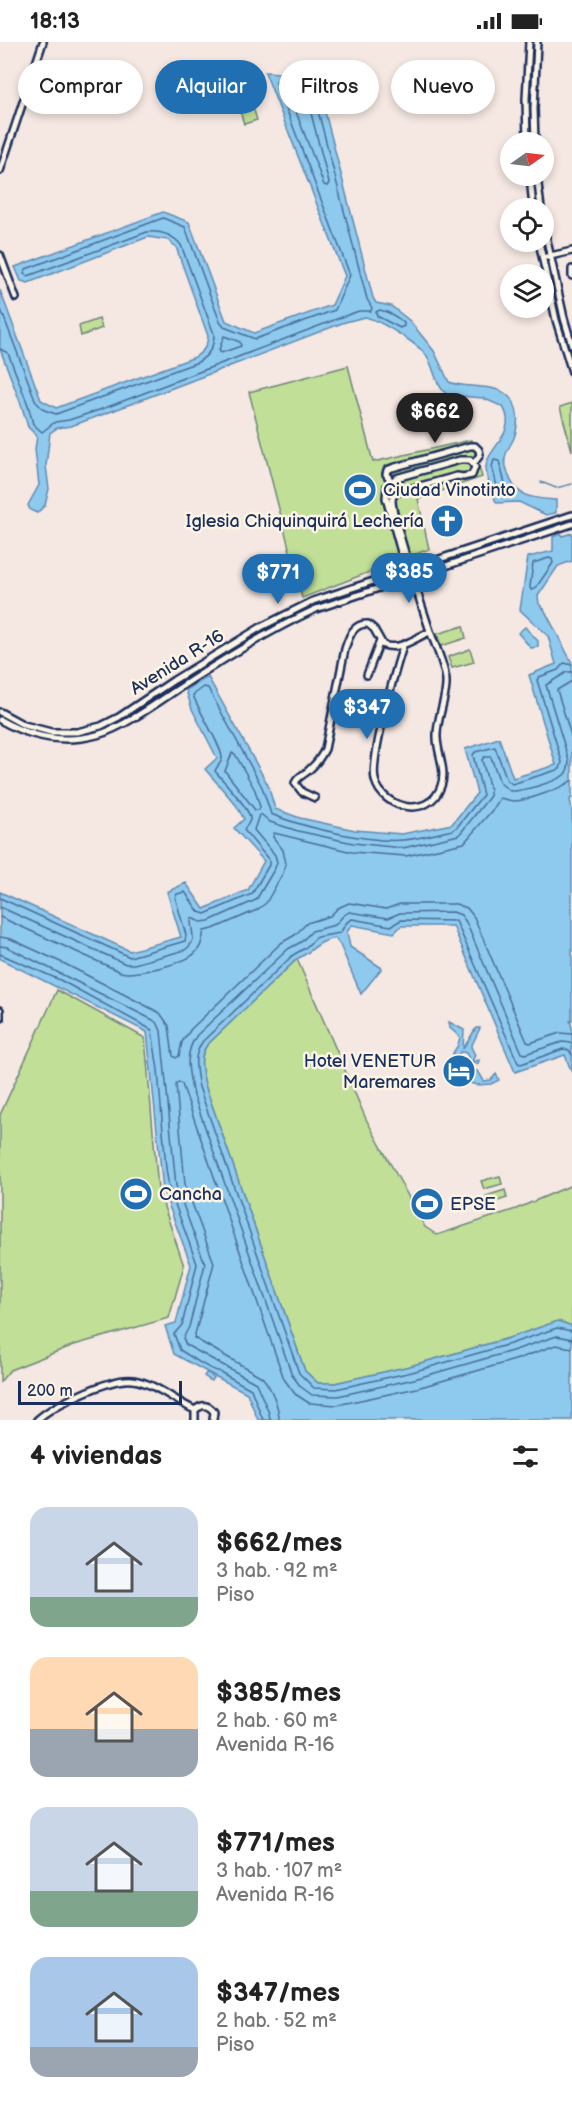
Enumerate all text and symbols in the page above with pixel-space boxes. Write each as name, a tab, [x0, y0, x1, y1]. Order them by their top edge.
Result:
text: 18:13	[30, 8, 80, 35]
chip: Comprar	[18, 60, 143, 114]
chip: Alquilar	[155, 60, 267, 114]
chip: Filtros	[279, 60, 379, 114]
chip: Nuevo	[391, 60, 495, 114]
north arrow	[500, 132, 554, 186]
map controls	[500, 132, 554, 318]
button: locate	[500, 198, 554, 252]
button: layers	[500, 264, 554, 318]
pin: $662	[399, 393, 471, 444]
text: $662	[410, 400, 460, 424]
sports icon: Ciudad Vinotinto	[342, 472, 378, 508]
place label: Ciudad Vinotinto	[383, 480, 516, 501]
church icon: Iglesia Chiquinquirá Lechería	[429, 503, 465, 539]
place label: Iglesia Chiquinquirá Lechería	[186, 511, 424, 532]
pin: $385	[373, 553, 445, 604]
pin: $771	[242, 554, 314, 605]
text: $385	[385, 560, 433, 584]
text: $771	[256, 561, 300, 585]
street label: Avenida R-16	[126, 625, 228, 700]
pin: $347	[331, 689, 403, 740]
text: $347	[343, 696, 391, 720]
place label: Hotel VENETUR Maremares	[304, 1051, 436, 1093]
hotel icon: Hotel VENETUR Maremares	[441, 1053, 477, 1089]
sports icon: Cancha	[118, 1176, 154, 1212]
place label: Cancha	[159, 1184, 222, 1205]
sports icon: EPSE	[409, 1186, 445, 1222]
place label: EPSE	[450, 1194, 496, 1215]
scale bar	[18, 1378, 182, 1406]
text: 200 m	[27, 1382, 73, 1401]
icon: filters	[509, 1440, 542, 1473]
text: 4 viviendas	[30, 1441, 162, 1472]
text: $662/mes	[216, 1528, 342, 1559]
icon: home	[78, 1531, 150, 1603]
text: 3 hab. · 92 m²	[216, 1559, 338, 1583]
text: Piso	[216, 1583, 255, 1607]
text: $385/mes	[216, 1678, 341, 1709]
icon: home	[78, 1681, 150, 1753]
text: 2 hab. · 60 m²	[216, 1709, 338, 1733]
text: Avenida R-16	[216, 1733, 335, 1757]
text: $771/mes	[216, 1828, 335, 1859]
icon: home	[78, 1831, 150, 1903]
text: 3 hab. · 107 m²	[216, 1859, 342, 1883]
text: Avenida R-16	[216, 1883, 335, 1907]
text: $347/mes	[216, 1978, 340, 2009]
icon: home	[78, 1981, 150, 2053]
text: 2 hab. · 52 m²	[216, 2009, 337, 2033]
text: Piso	[216, 2033, 255, 2057]

